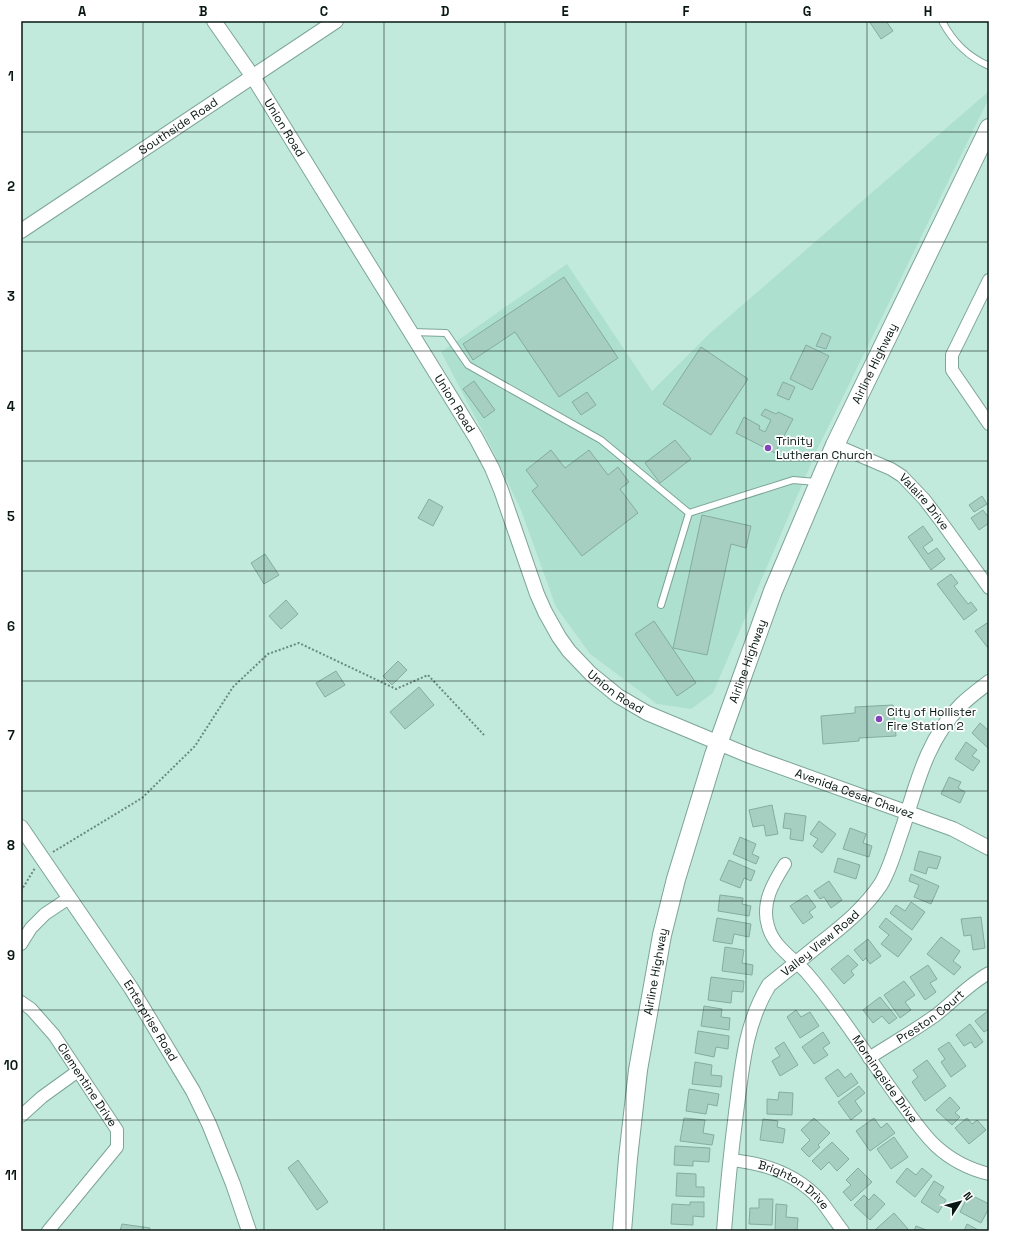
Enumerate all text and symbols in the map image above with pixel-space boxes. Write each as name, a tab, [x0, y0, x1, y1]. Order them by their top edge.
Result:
text: A	[78, 3, 87, 20]
text: B	[199, 3, 208, 20]
text: C	[320, 3, 328, 20]
text: D	[441, 3, 450, 20]
text: E	[561, 3, 569, 20]
text: F	[683, 3, 690, 20]
text: G	[803, 3, 811, 20]
text: H	[924, 3, 932, 20]
text: 1	[8, 68, 14, 85]
street label: Southside Road	[136, 94, 221, 158]
street label: Union Road	[260, 96, 308, 160]
text: 2	[7, 178, 15, 195]
text: 3	[7, 288, 15, 305]
street label: Airline Highway	[848, 320, 901, 406]
street label: Union Road	[431, 371, 479, 436]
text: 4	[7, 398, 15, 415]
place label: Trinity Lutheran Church	[776, 433, 873, 463]
marker: Trinity Lutheran Church	[763, 443, 773, 453]
street label: Valaire Drive	[896, 470, 953, 533]
text: 5	[7, 508, 15, 525]
street label: Airline Highway	[725, 617, 770, 705]
text: 6	[7, 618, 15, 635]
street label: Union Road	[584, 666, 646, 717]
place label: City of Hollister Fire Station 2	[887, 704, 977, 734]
marker: City of Hollister Fire Station 2	[874, 714, 884, 724]
text: 7	[7, 727, 15, 744]
street label: Avenida Cesar Chavez	[793, 765, 916, 822]
text: 8	[7, 837, 15, 854]
street label: Valley View Road	[778, 906, 863, 980]
street label: Airline Highway	[640, 926, 671, 1016]
text: 9	[7, 947, 15, 964]
street label: Enterprise Road	[120, 977, 181, 1064]
street label: Preston Court	[893, 986, 968, 1047]
street label: Morningside Drive	[848, 1032, 921, 1126]
street label: Clementine Drive	[54, 1040, 121, 1130]
text: 10	[4, 1057, 18, 1074]
street label: Brighton Drive	[756, 1157, 833, 1213]
text: 11	[5, 1167, 17, 1184]
north arrow	[940, 1182, 980, 1222]
text: N	[960, 1189, 976, 1203]

